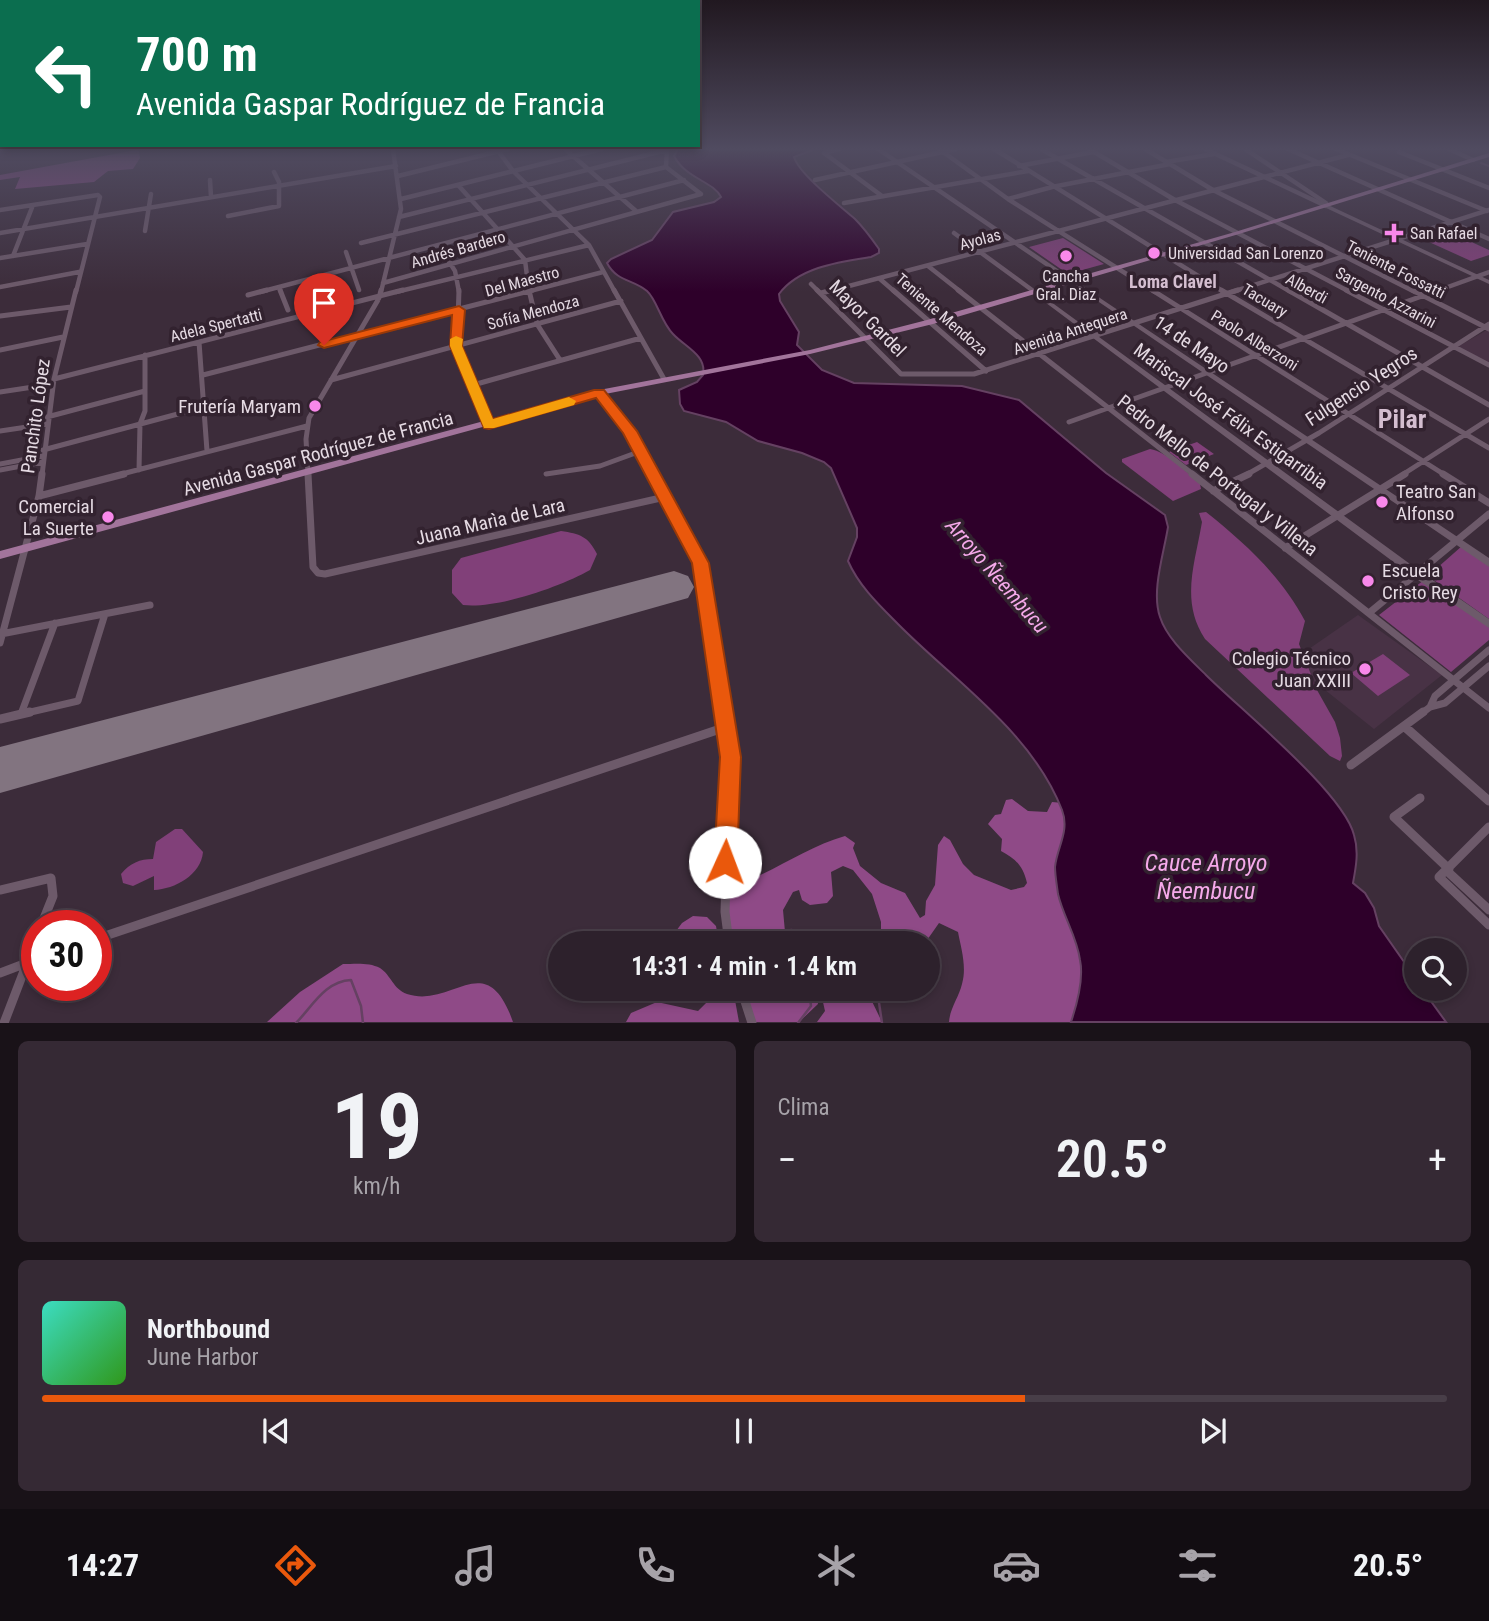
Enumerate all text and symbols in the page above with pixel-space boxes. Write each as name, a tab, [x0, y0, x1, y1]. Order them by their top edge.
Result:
text: 700 m	[136, 26, 258, 83]
icon: left	[21, 28, 112, 119]
text: Avenida Gaspar Rodríguez de Francia	[136, 85, 605, 123]
marker: San Rafael	[1384, 223, 1404, 243]
place label: San Rafael	[1410, 224, 1477, 243]
street label: Ayolas	[957, 225, 1003, 254]
street label: Andrés Bardero	[409, 227, 508, 272]
street label: Teniente Fossatti	[1343, 236, 1448, 303]
place label: Universidad San Lorenzo	[1168, 244, 1324, 263]
marker: Universidad San Lorenzo	[1146, 245, 1162, 261]
marker: Cancha Gral. Diaz	[1058, 248, 1074, 264]
street label: Del Maestro	[483, 262, 561, 300]
street label: Sargento Azzarini	[1332, 263, 1439, 332]
place label: Cancha Gral. Diaz	[1036, 267, 1096, 304]
street label: Teniente Mendoza	[892, 269, 991, 359]
street label: Alberdi	[1283, 269, 1331, 308]
district label: Loma Clavel	[1129, 271, 1217, 292]
pin	[294, 273, 354, 345]
street label: Mayor Gardel	[824, 275, 911, 362]
street label: Tacuary	[1239, 280, 1291, 322]
icon: arrive	[305, 284, 343, 322]
street label: Sofía Mendoza	[485, 291, 581, 334]
street label: Avenida Antequera	[1011, 304, 1129, 359]
street label: Adela Spertatti	[168, 305, 264, 346]
street label: Paolo Alberzoni	[1208, 306, 1302, 375]
street label: 14 de Mayo	[1149, 311, 1234, 378]
street label: Mariscal José Félix Estigarribia	[1129, 338, 1332, 495]
street label: Fulgencio Yegros	[1301, 342, 1421, 431]
street label: Panchito López	[16, 357, 55, 475]
street label: Pedro Mello de Portugal y Villena	[1113, 390, 1323, 561]
place label: Frutería Maryam	[178, 395, 301, 418]
marker: Frutería Maryam	[307, 398, 323, 414]
district label: Pilar	[1378, 404, 1427, 434]
street label: Avenida Gaspar Rodríguez de Francia	[181, 406, 456, 501]
place label: Teatro San Alfonso	[1396, 480, 1476, 525]
street label: Juana Marìa de Lara	[413, 493, 567, 550]
marker: Teatro San Alfonso	[1374, 494, 1390, 510]
place label: Comercial La Suerte	[18, 495, 94, 540]
marker: Comercial La Suerte	[100, 509, 116, 525]
water label: Arroyo Ñeembucu	[940, 513, 1053, 638]
place label: Escuela Cristo Rey	[1382, 559, 1458, 604]
marker: Escuela Cristo Rey	[1360, 573, 1376, 589]
place label: Colegio Técnico Juan XXIII	[1232, 647, 1351, 692]
marker: Colegio Técnico Juan XXIII	[1357, 661, 1373, 677]
position arrow	[688, 825, 762, 899]
water label: Cauce Arroyo Ñeembucu	[1145, 849, 1267, 905]
speed limit sign: 30	[21, 910, 112, 1001]
map controls	[1404, 938, 1467, 1001]
button: search	[1404, 938, 1467, 1001]
text: 14:31 · 4 min · 1.4 km	[631, 951, 857, 981]
text: 19	[331, 1074, 423, 1180]
text: Clima	[778, 1094, 829, 1121]
text: 20.5°	[1056, 1129, 1169, 1190]
text: −	[778, 1138, 797, 1182]
text: +	[1428, 1138, 1447, 1182]
text: km/h	[353, 1173, 400, 1200]
text: Northbound	[147, 1314, 270, 1344]
text: June Harbor	[147, 1344, 259, 1371]
icon: previous	[257, 1412, 295, 1450]
icon: pause	[725, 1412, 763, 1450]
icon: next	[1194, 1412, 1232, 1450]
icon: directions	[271, 1541, 320, 1590]
icon: music	[451, 1541, 500, 1590]
icon: phone	[631, 1541, 680, 1590]
icon: climate	[812, 1541, 861, 1590]
icon: car	[992, 1541, 1041, 1590]
icon: filters	[1173, 1541, 1222, 1590]
text: 14:27	[66, 1546, 139, 1584]
text: 20.5°	[1353, 1546, 1423, 1584]

